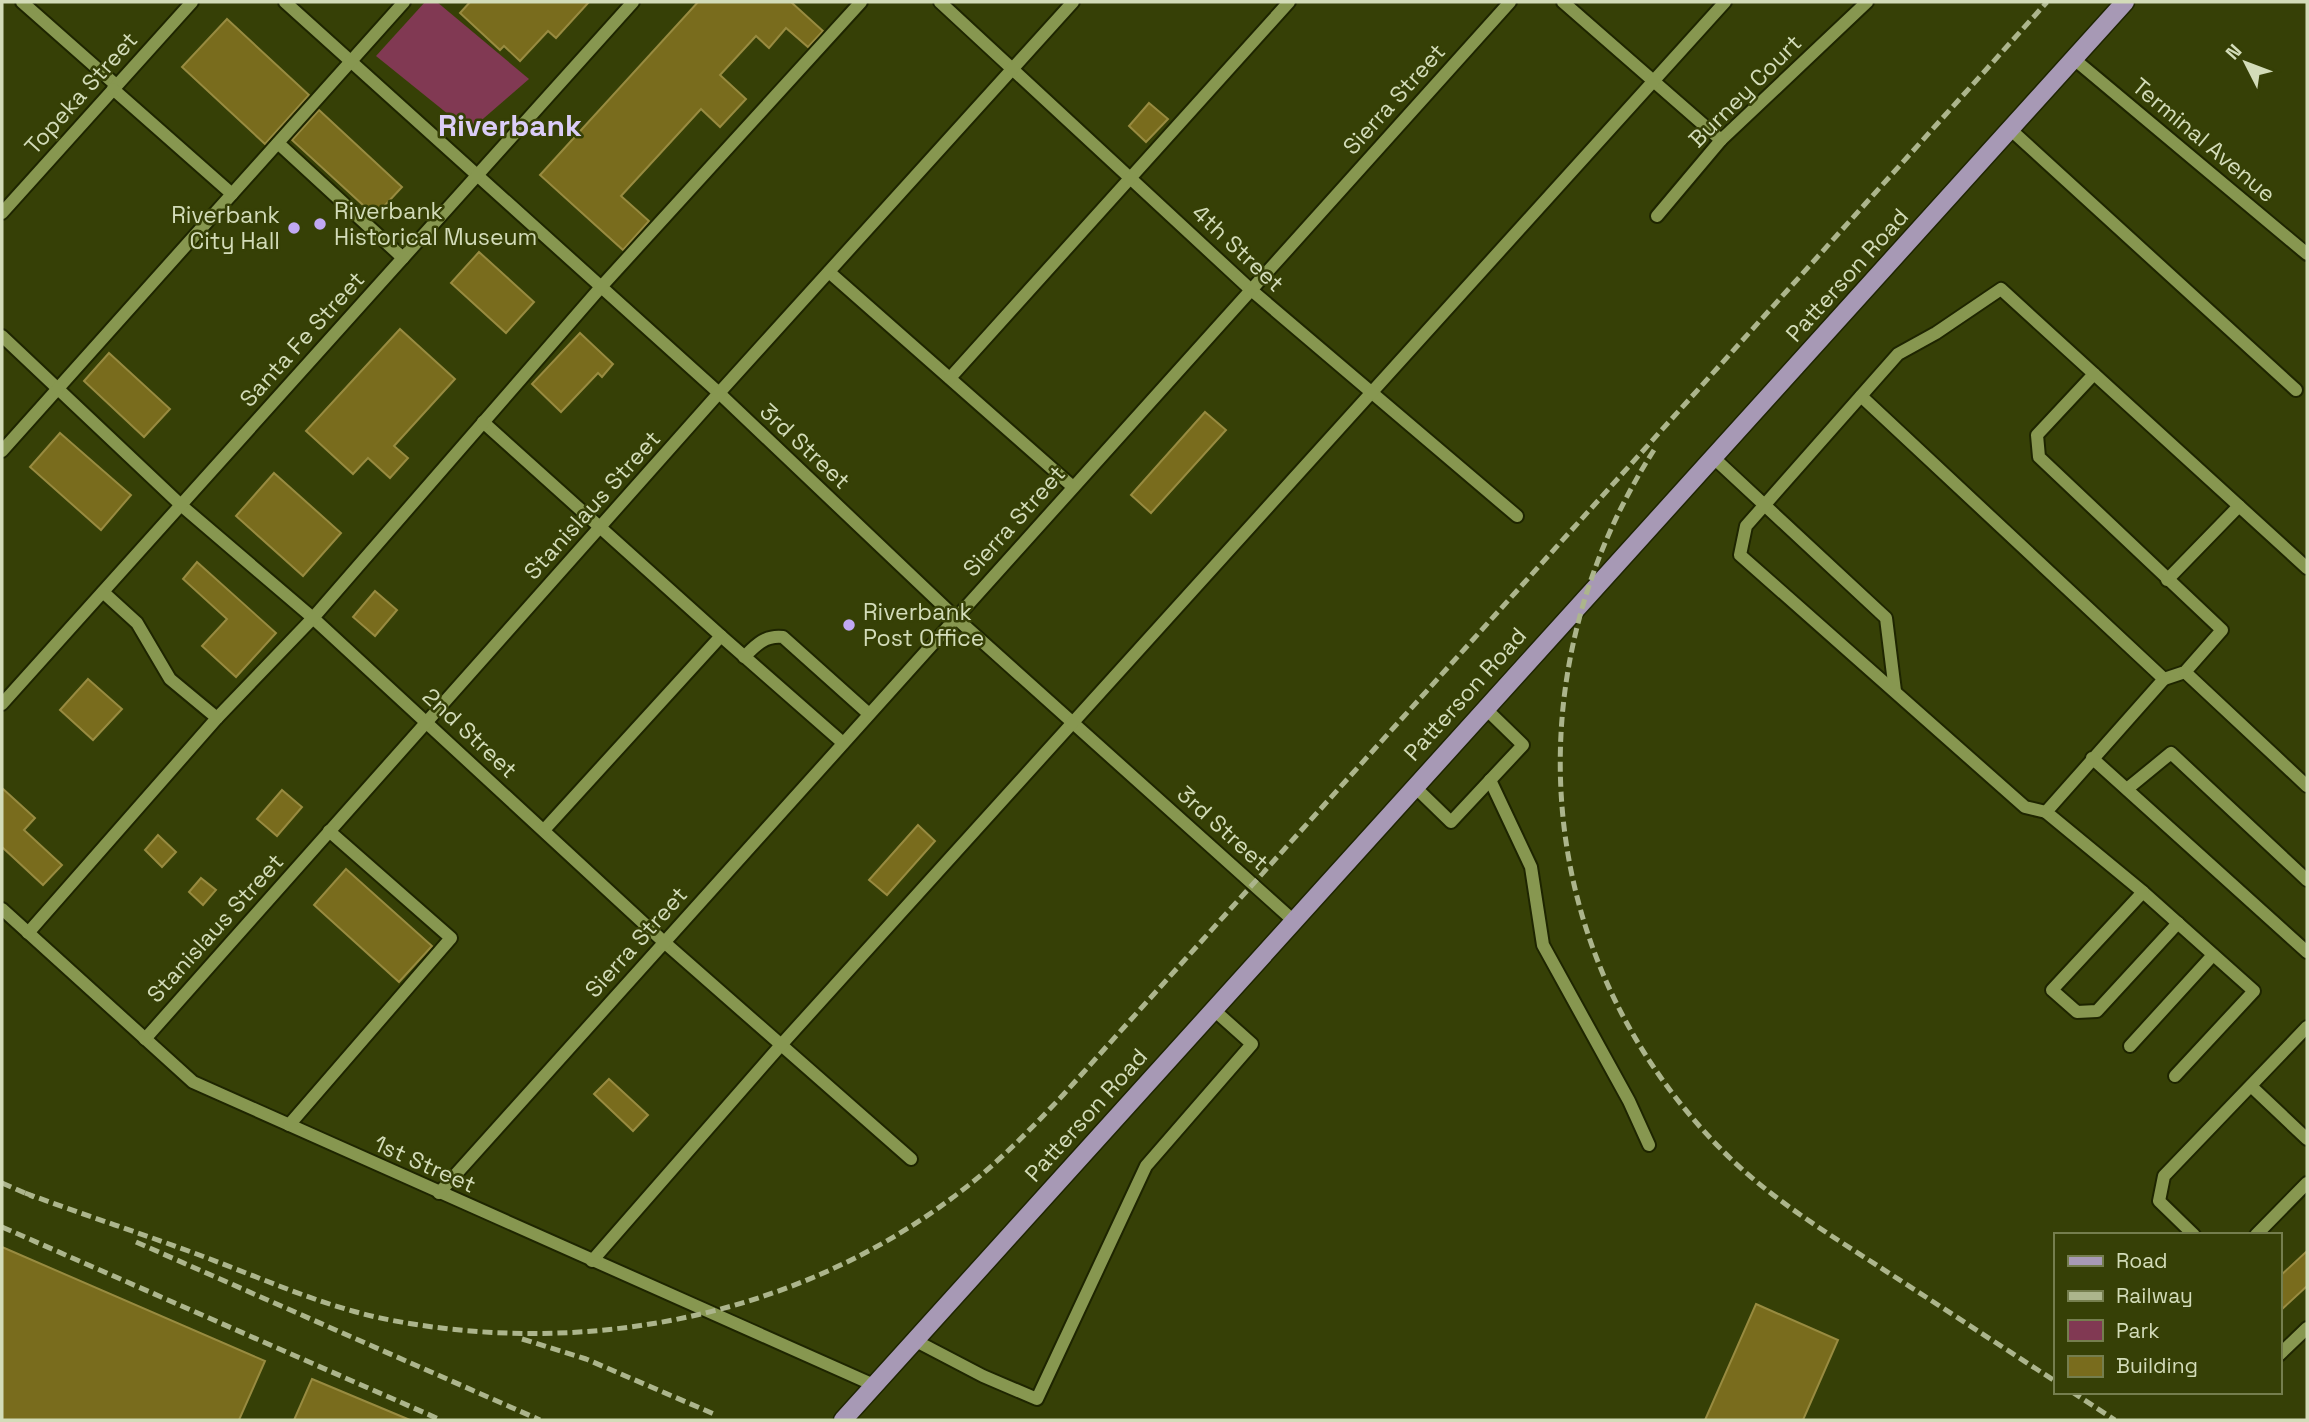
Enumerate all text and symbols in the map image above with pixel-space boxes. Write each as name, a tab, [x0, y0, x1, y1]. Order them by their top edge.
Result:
street label: Topeka Street	[18, 25, 144, 161]
street label: Burney Court	[1682, 28, 1808, 154]
north arrow	[2211, 28, 2281, 98]
street label: Sierra Street	[1336, 37, 1452, 161]
text: N	[2220, 39, 2247, 65]
street label: Terminal Avenue	[2126, 71, 2282, 209]
district label: Riverbank	[438, 106, 582, 145]
place label: Riverbank Historical Museum	[334, 196, 537, 252]
street label: 4th Street	[1186, 198, 1290, 298]
place label: Riverbank City Hall	[171, 200, 280, 256]
street label: Patterson Road	[1779, 202, 1915, 348]
marker: Riverbank Historical Museum	[312, 216, 328, 232]
marker: Riverbank City Hall	[286, 220, 302, 236]
street label: Santa Fe Street	[233, 265, 371, 413]
street label: 3rd Street	[753, 396, 857, 496]
street label: Stanislaus Street	[517, 424, 667, 586]
street label: Sierra Street	[956, 459, 1072, 583]
place label: Riverbank Post Office	[863, 597, 984, 653]
marker: Riverbank Post Office	[841, 617, 857, 633]
street label: Patterson Road	[1397, 621, 1533, 767]
street label: 2nd Street	[416, 681, 524, 785]
street label: 3rd Street	[1171, 779, 1275, 877]
street label: Stanislaus Street	[140, 847, 290, 1009]
street label: Sierra Street	[578, 880, 694, 1004]
street label: Patterson Road	[1018, 1042, 1154, 1188]
street label: 1st Street	[369, 1128, 481, 1200]
legend	[2054, 1233, 2281, 1394]
text: Road	[2116, 1247, 2168, 1274]
text: Railway	[2116, 1282, 2193, 1309]
text: Park	[2116, 1317, 2160, 1344]
text: Building	[2116, 1352, 2198, 1379]

